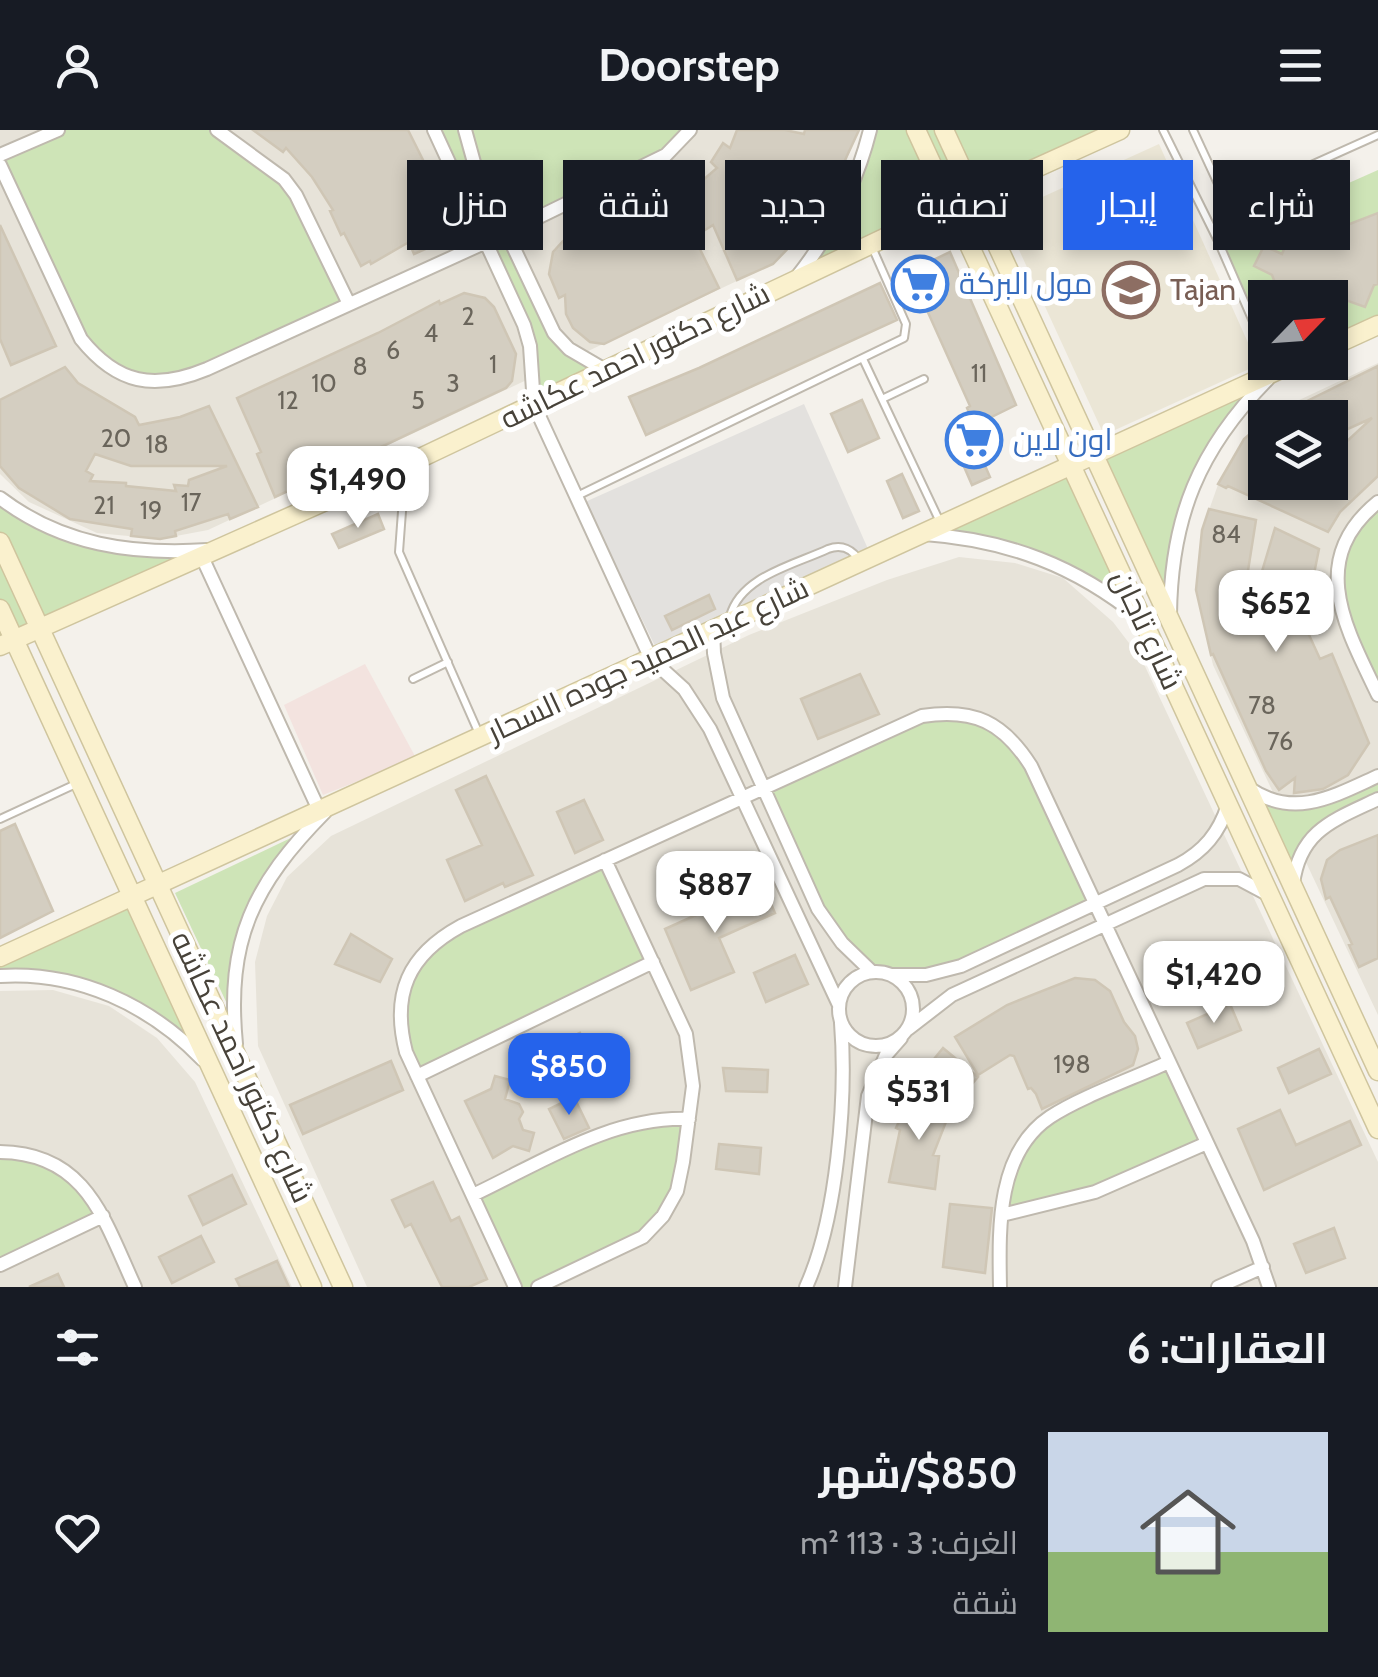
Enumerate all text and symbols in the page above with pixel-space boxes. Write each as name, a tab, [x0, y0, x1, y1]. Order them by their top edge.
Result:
icon: person	[50, 38, 105, 93]
text: Doorstep	[598, 38, 780, 92]
icon: menu	[1273, 38, 1328, 93]
chip: منزل	[407, 160, 543, 250]
chip: شقة	[563, 160, 705, 250]
chip: جديد	[725, 160, 861, 250]
chip: تصفية	[881, 160, 1043, 250]
chip: إيجار	[1063, 160, 1193, 250]
chip: شراء	[1213, 160, 1350, 250]
supermarket icon: مول البركة	[890, 254, 950, 314]
school or university icon: Tajan	[1101, 260, 1161, 320]
place label: مول البركة	[959, 265, 1093, 302]
place label: Tajan	[1170, 271, 1236, 308]
street label: شارع دكتور احمد عكاشه	[494, 274, 776, 439]
north arrow	[1248, 280, 1348, 380]
map controls	[1248, 280, 1348, 500]
house number: 2	[461, 301, 475, 331]
house number: 4	[424, 318, 438, 348]
house number: 6	[386, 335, 400, 365]
house number: 1	[489, 349, 497, 379]
house number: 8	[352, 351, 368, 381]
house number: 11	[971, 358, 987, 388]
house number: 10	[311, 368, 337, 398]
house number: 3	[446, 368, 460, 398]
house number: 12	[277, 385, 299, 415]
house number: 5	[411, 385, 425, 415]
button: layers	[1248, 400, 1348, 500]
supermarket icon: اون لاين	[944, 410, 1004, 470]
place label: اون لاين	[1013, 421, 1112, 458]
house number: 20	[101, 423, 131, 453]
house number: 18	[145, 429, 169, 459]
pin: $1,490	[277, 446, 439, 531]
text: $1,490	[309, 459, 407, 498]
house number: 17	[181, 487, 202, 517]
house number: 21	[93, 490, 115, 520]
house number: 19	[140, 495, 162, 525]
house number: 84	[1211, 519, 1241, 549]
street label: شارع تاجان	[1102, 564, 1191, 696]
street label: شارع عبد الحميد جوده السحار	[479, 569, 815, 753]
pin: $652	[1217, 570, 1335, 655]
text: $652	[1241, 583, 1311, 622]
house number: 78	[1248, 690, 1276, 720]
house number: 76	[1267, 726, 1293, 756]
pin: $887	[656, 851, 774, 936]
text: $887	[678, 864, 752, 903]
street label: شارع دكتور احمد عكاشه	[162, 925, 322, 1209]
pin: $1,420	[1133, 941, 1295, 1026]
text: $1,420	[1165, 954, 1263, 993]
pin: $850	[510, 1033, 628, 1118]
text: $850	[530, 1046, 608, 1085]
house number: 198	[1053, 1049, 1091, 1079]
pin: $531	[860, 1058, 978, 1143]
text: $531	[887, 1071, 951, 1110]
icon: filters	[50, 1320, 105, 1375]
text: العقارات: 6	[1127, 1322, 1328, 1374]
text: $850/شهر	[819, 1447, 1018, 1499]
icon: home	[1128, 1472, 1248, 1592]
icon: heart	[50, 1505, 105, 1560]
text: الغرف: 3 · 113 m²	[800, 1523, 1018, 1562]
text: شقة	[953, 1583, 1018, 1622]

